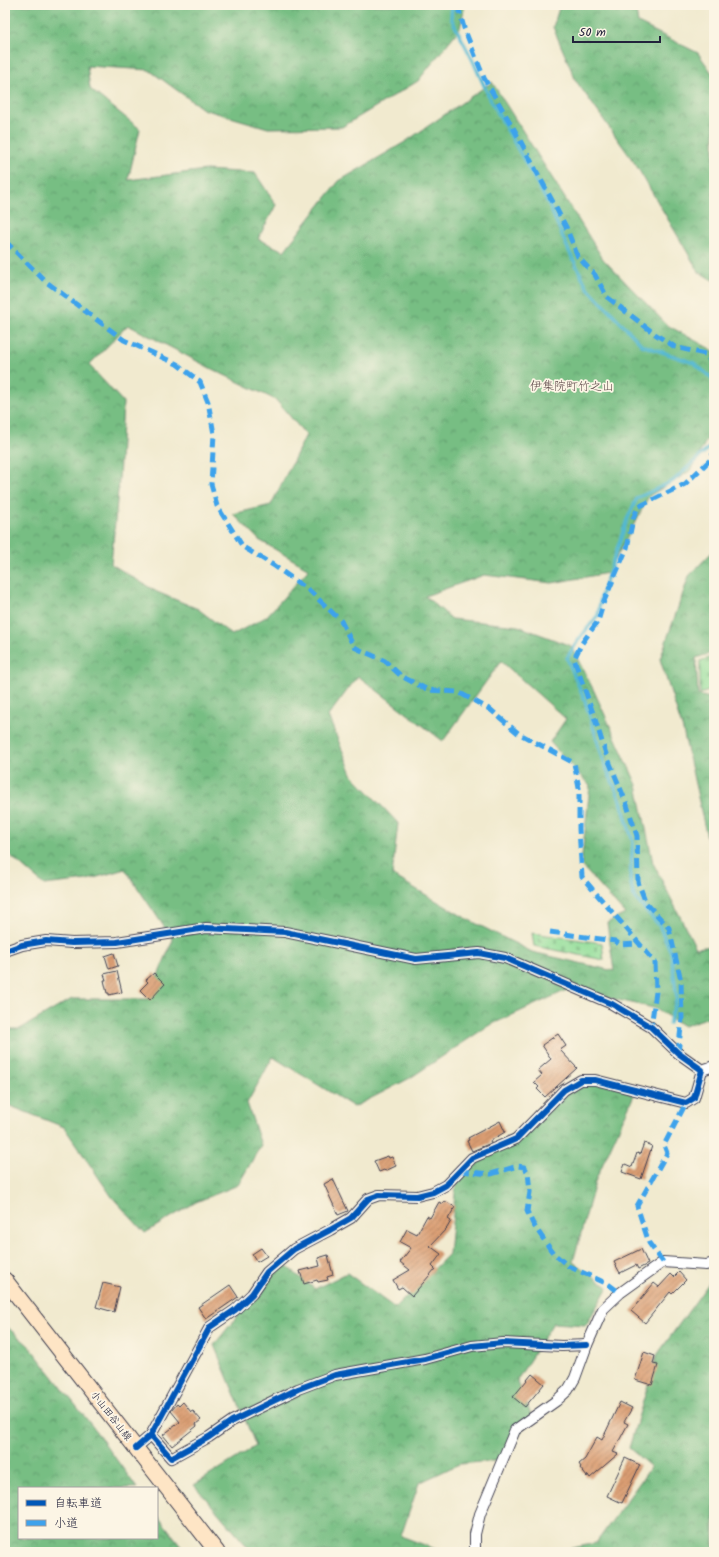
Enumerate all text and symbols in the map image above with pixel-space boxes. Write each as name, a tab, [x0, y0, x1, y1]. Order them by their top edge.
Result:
scale bar	[573, 18, 660, 44]
text: 50 m	[579, 23, 606, 42]
district label: 伊集院町竹之山	[530, 377, 614, 396]
street label: 小山田谷山線	[86, 1387, 136, 1445]
legend	[18, 1487, 158, 1539]
text: 自転車道	[54, 1494, 102, 1513]
text: 小道	[54, 1514, 78, 1533]

